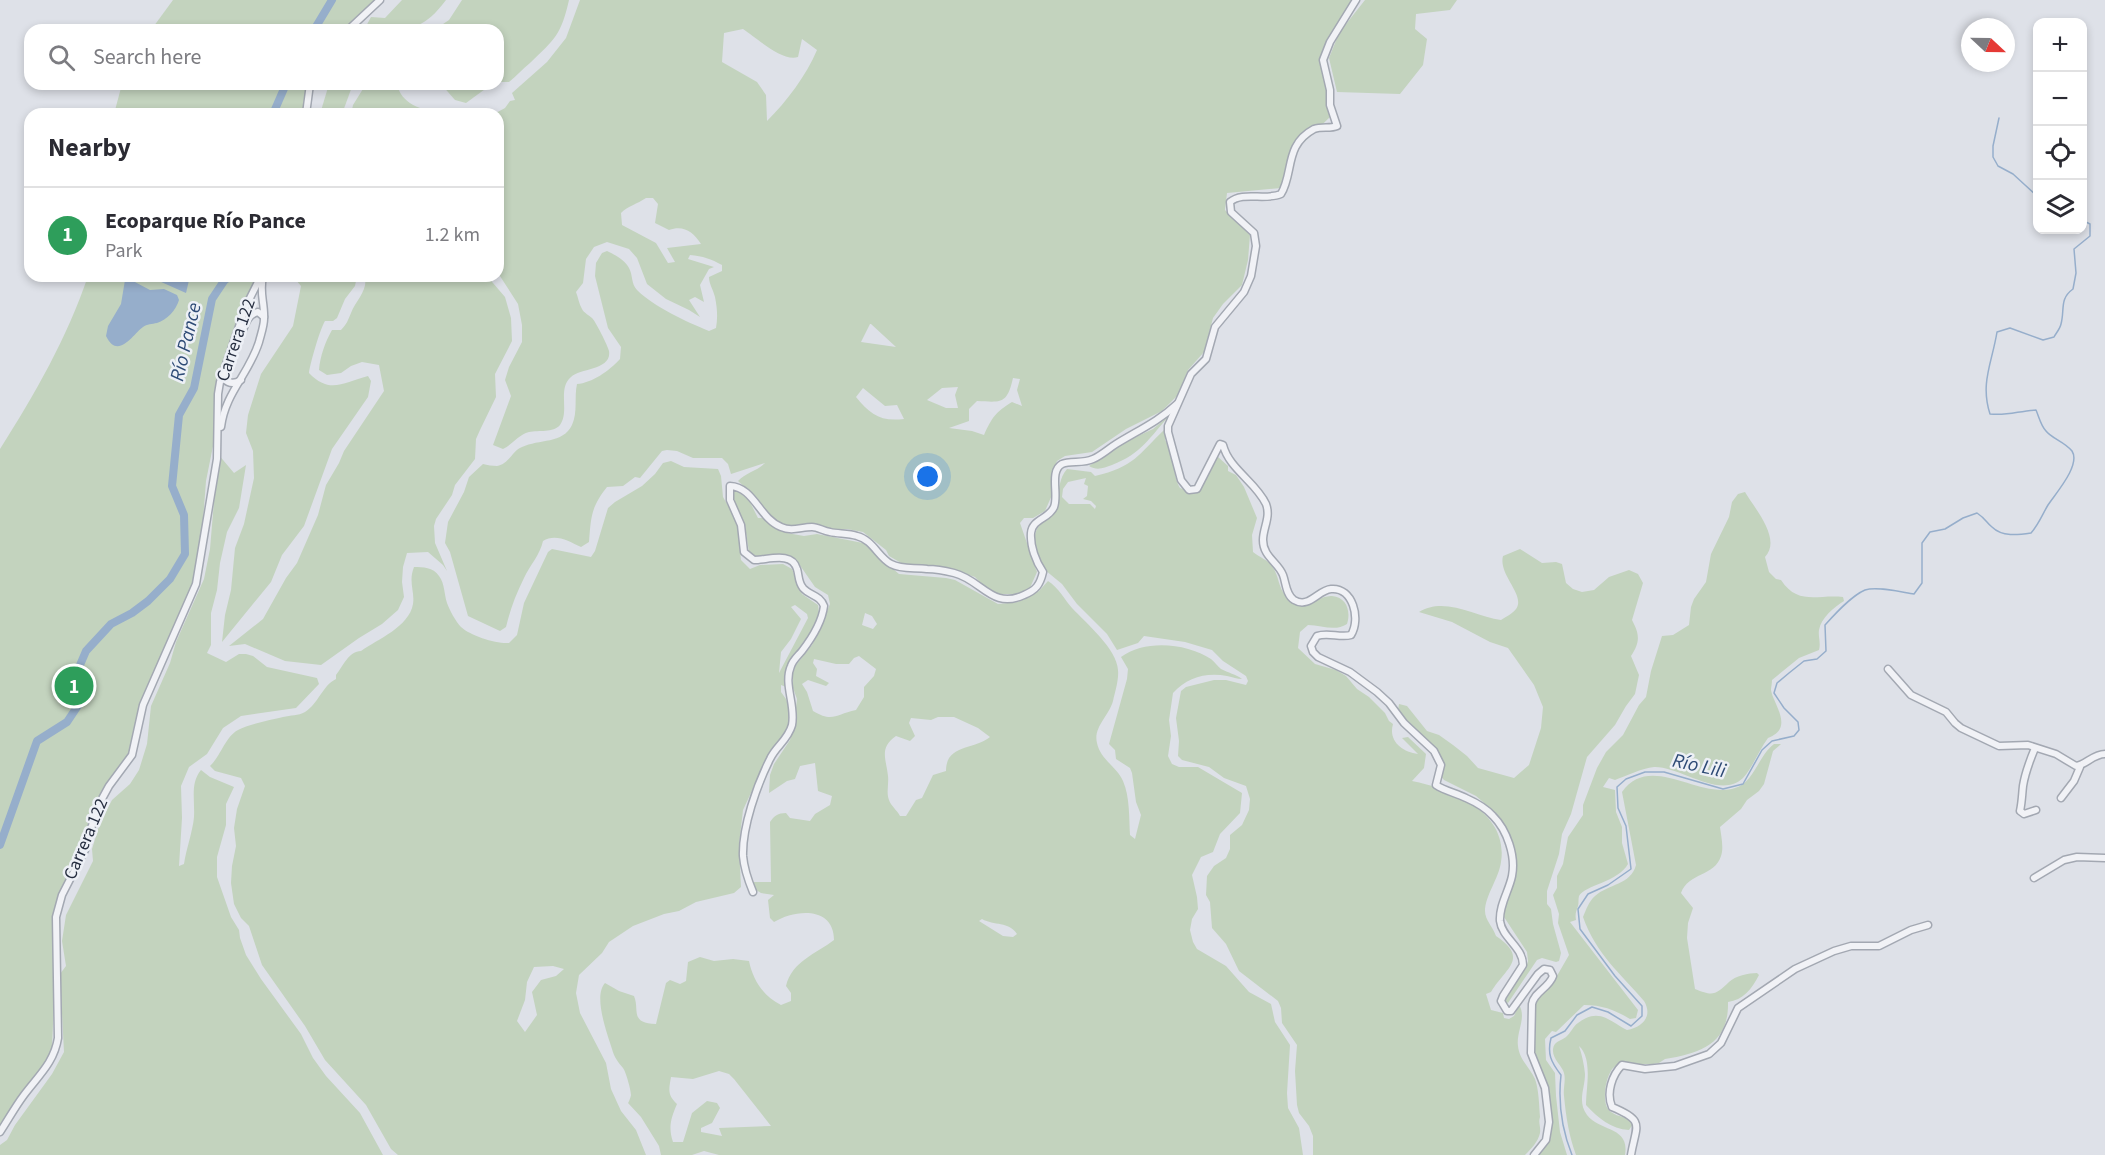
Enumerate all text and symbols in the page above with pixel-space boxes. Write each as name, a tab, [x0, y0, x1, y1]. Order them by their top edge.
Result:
north arrow	[1961, 18, 2015, 72]
map controls	[2033, 18, 2087, 234]
button: +	[2033, 18, 2087, 72]
search box	[24, 24, 504, 90]
icon: search	[45, 41, 78, 74]
text: Search here	[93, 41, 201, 73]
button: −	[2033, 72, 2087, 126]
button: locate	[2033, 126, 2087, 180]
text: Nearby	[48, 129, 131, 166]
button: layers	[2033, 180, 2087, 234]
text: Ecoparque Río Pance	[105, 205, 306, 237]
text: 1	[62, 221, 73, 249]
text: 1.2 km	[425, 221, 480, 249]
text: Park	[105, 237, 142, 265]
street label: Carrera 122	[210, 295, 262, 385]
water label: Río Pance	[163, 300, 209, 384]
your location	[913, 462, 942, 491]
pin: 1	[54, 664, 94, 708]
water label: Río Lili	[1670, 747, 1728, 785]
street label: Carrera 122	[58, 795, 114, 883]

